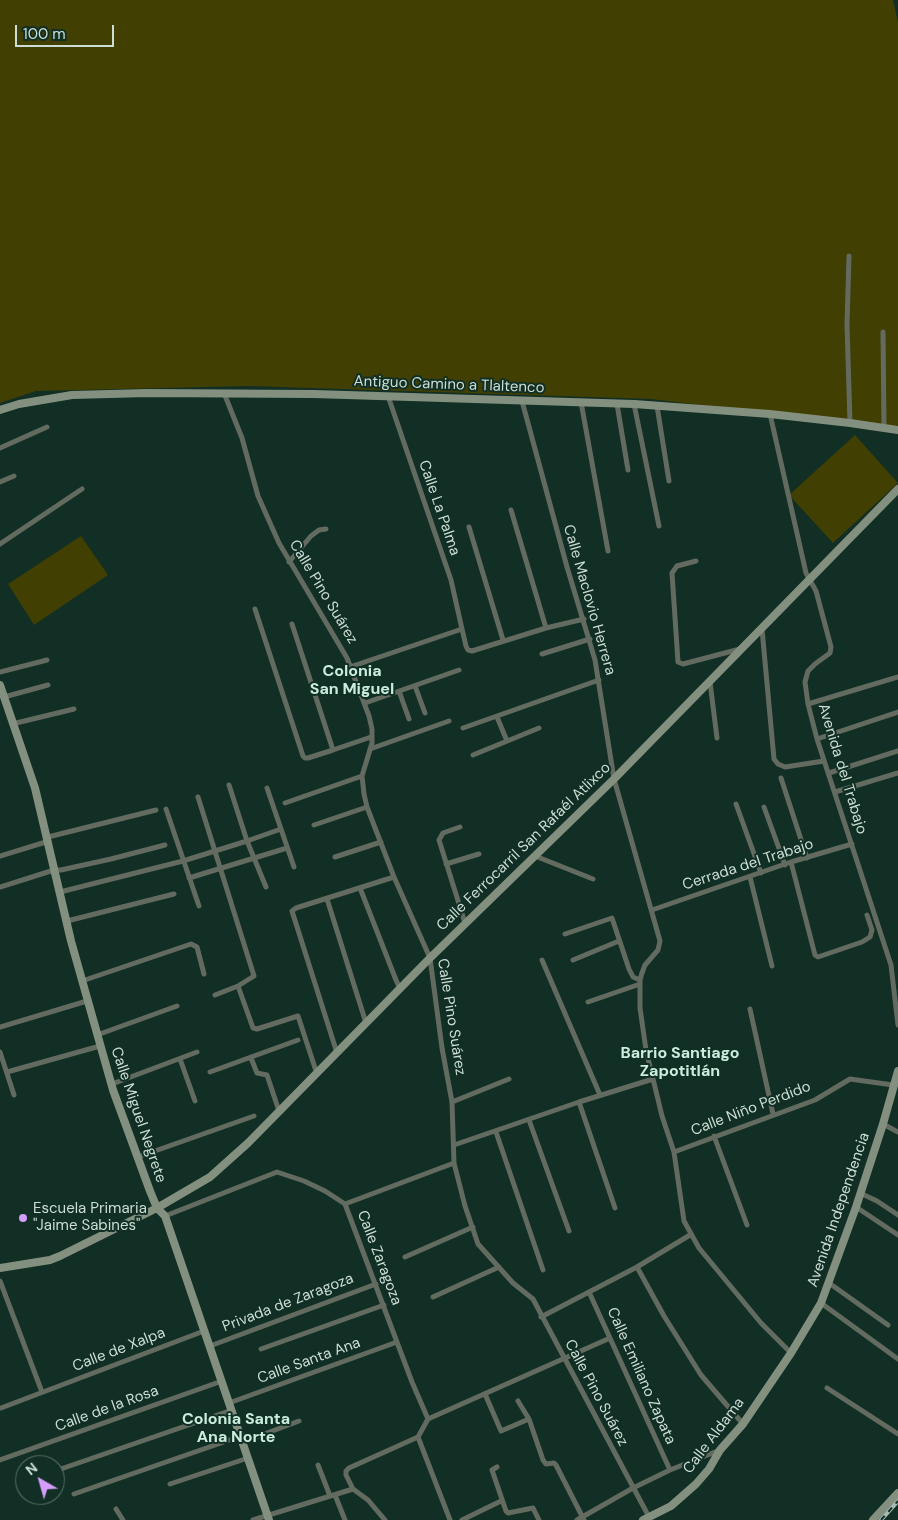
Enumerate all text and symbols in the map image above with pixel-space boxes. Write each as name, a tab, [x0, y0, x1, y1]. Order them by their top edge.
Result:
scale bar	[18, 15, 116, 47]
text: 100 m	[23, 24, 66, 44]
street label: Antiguo Camino a Tlaltenco	[353, 373, 545, 397]
street label: Calle La Palma	[414, 458, 464, 558]
street label: Calle Maclovio Herrera	[559, 523, 619, 677]
street label: Calle Pino Suárez	[285, 537, 361, 647]
district label: Colonia San Miguel	[310, 662, 394, 700]
street label: Avenida del Trabajo	[814, 702, 870, 836]
street label: Calle Ferrocarril San Rafaél Atlixco	[433, 759, 615, 935]
street label: Cerrada del Trabajo	[680, 835, 816, 895]
street label: Calle Pino Suárez	[433, 957, 469, 1077]
district label: Barrio Santiago Zapotitlán	[620, 1044, 740, 1082]
street label: Calle Miguel Negrete	[106, 1045, 170, 1185]
street label: Calle Niño Perdido	[689, 1078, 813, 1140]
street label: Avenida Independencia	[804, 1130, 874, 1290]
place label: Escuela Primaria "Jaime Sabines"	[33, 1200, 147, 1235]
street label: Calle Zaragoza	[353, 1208, 405, 1308]
marker: Escuela Primaria "Jaime Sabines"	[17, 1212, 29, 1224]
street label: Privada de Zaragoza	[220, 1270, 356, 1336]
street label: Calle Emiliano Zapata	[603, 1305, 679, 1447]
street label: Calle de Xalpa	[70, 1324, 168, 1376]
street label: Calle Santa Ana	[255, 1334, 363, 1388]
street label: Calle Pino Suárez	[560, 1337, 632, 1449]
street label: Calle de la Rosa	[53, 1382, 161, 1436]
street label: Calle Aldama	[680, 1394, 748, 1478]
district label: Colonia Santa Ana Norte	[182, 1410, 290, 1448]
north arrow	[15, 1455, 65, 1505]
text: N	[22, 1459, 41, 1479]

